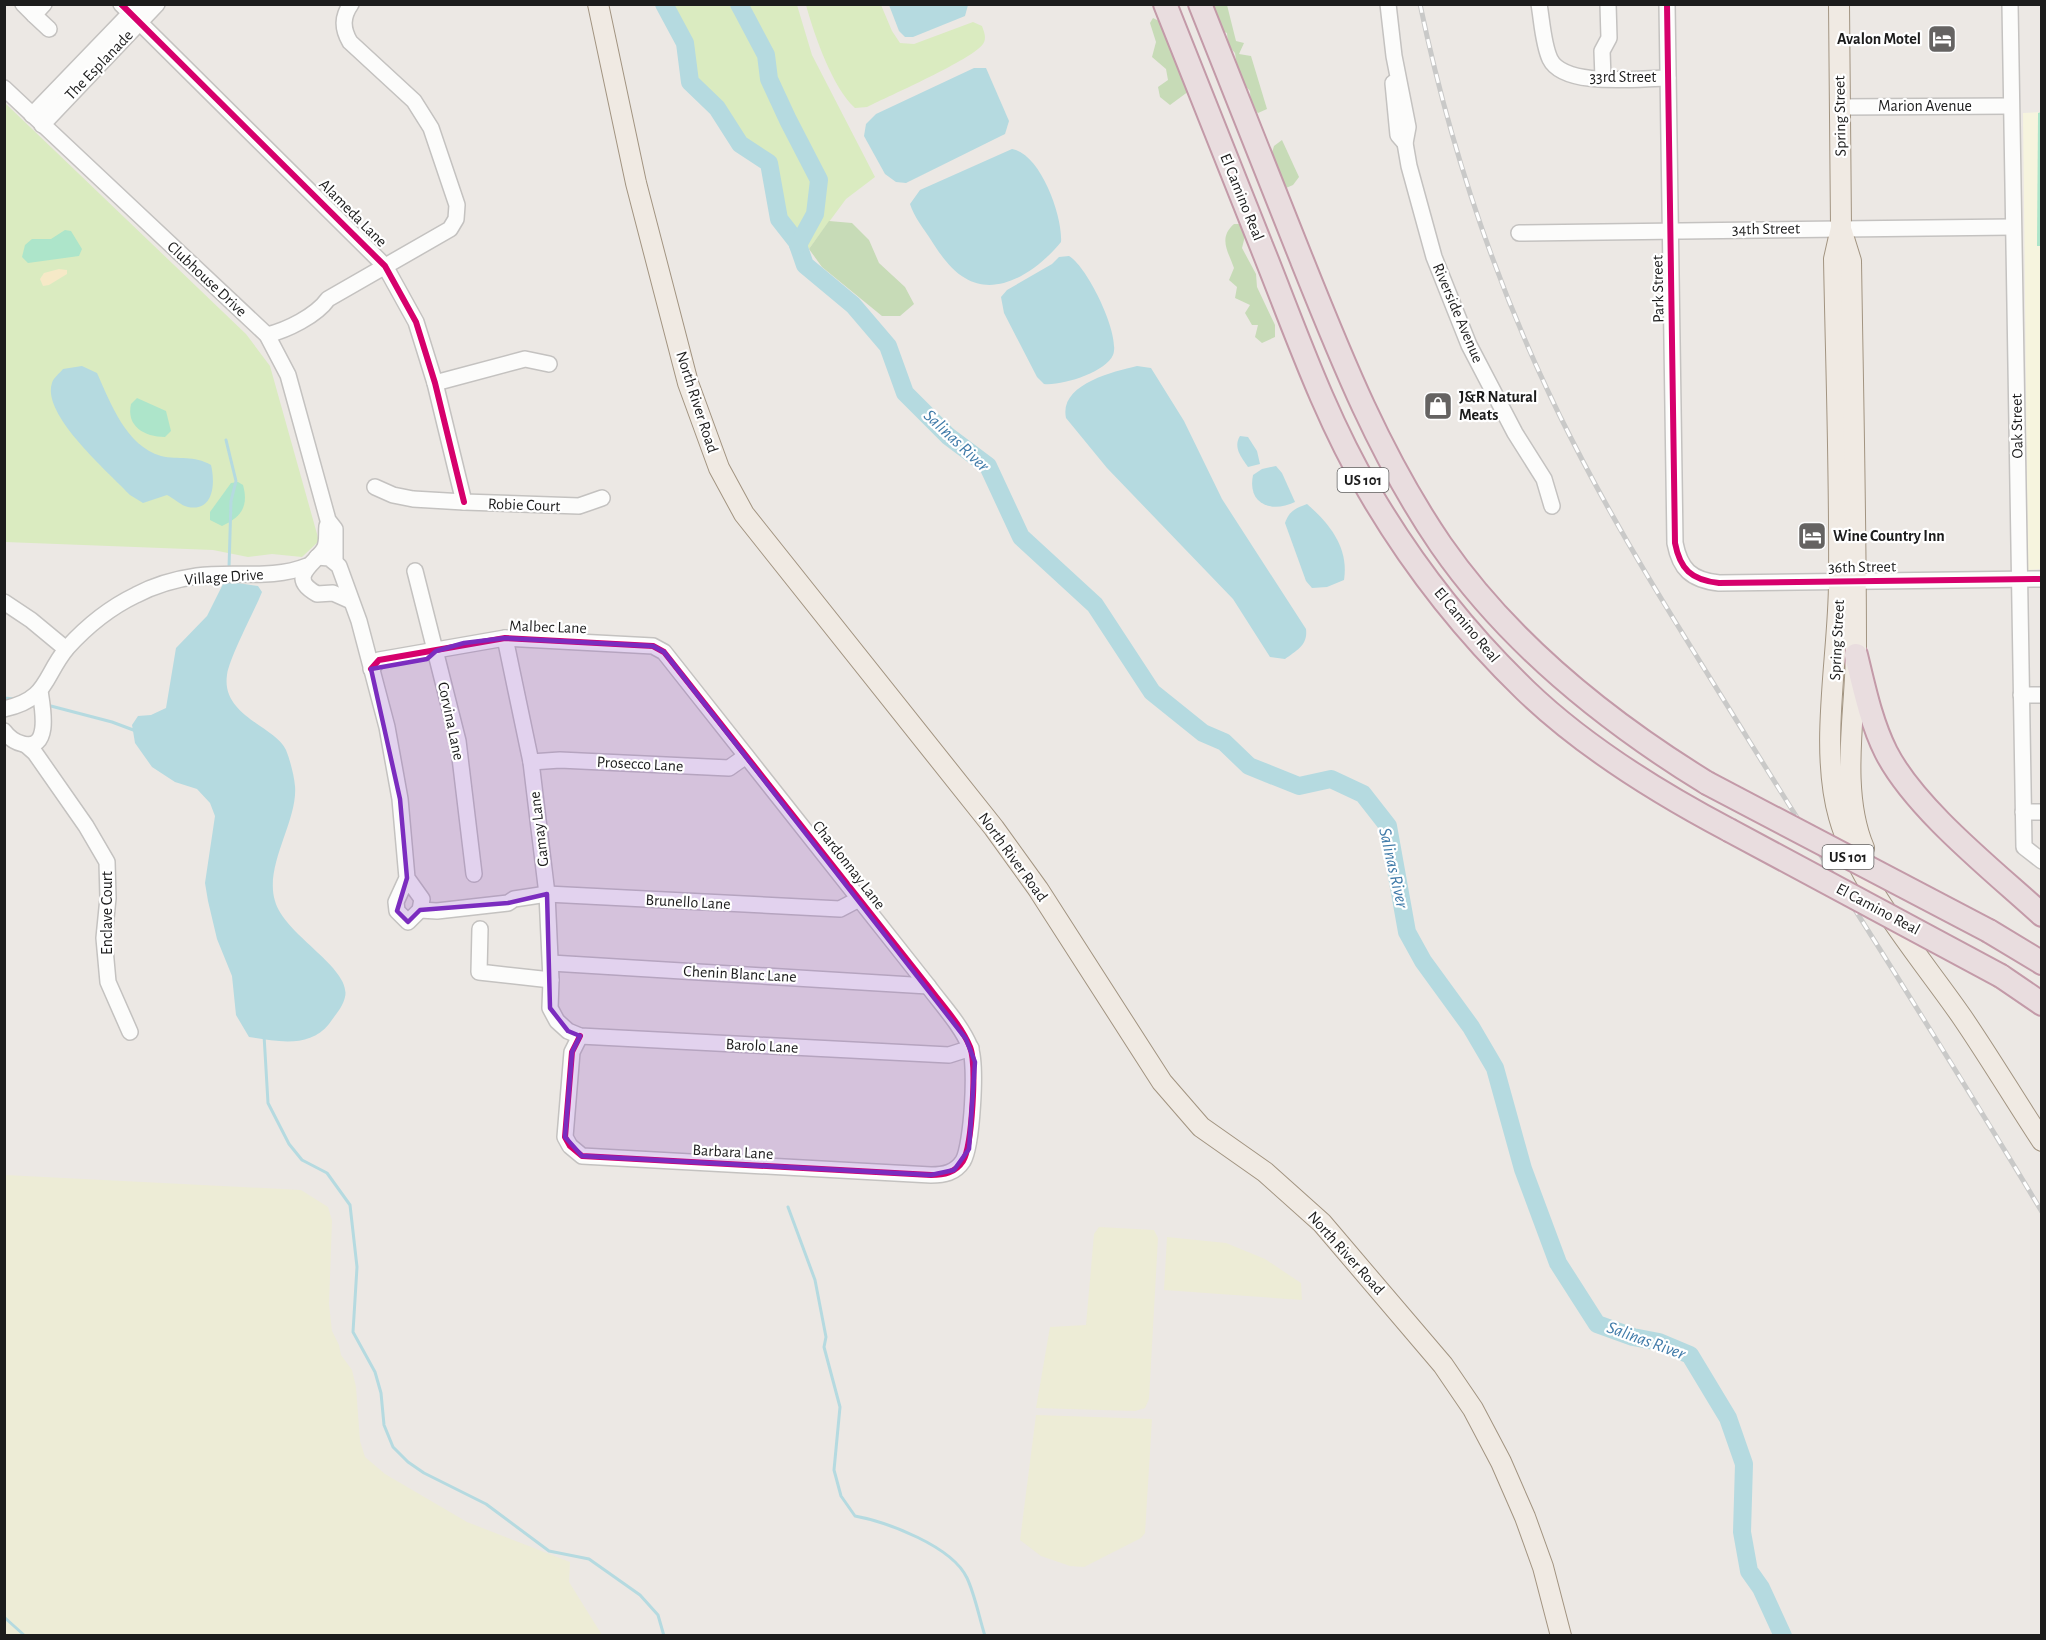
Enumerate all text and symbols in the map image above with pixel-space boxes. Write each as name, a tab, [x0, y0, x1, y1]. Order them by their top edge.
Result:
hotel icon: Avalon Motel	[1926, 23, 1958, 55]
street label: The Esplanade	[62, 27, 136, 103]
place label: Avalon Motel	[1837, 31, 1921, 47]
street label: 33rd Street	[1590, 69, 1656, 85]
street label: Spring Street	[1831, 75, 1849, 157]
street label: Marion Avenue	[1878, 98, 1972, 114]
street label: El Camino Real	[1217, 151, 1267, 243]
street label: Alameda Lane	[316, 176, 390, 250]
street label: 34th Street	[1732, 220, 1800, 238]
street label: Clubhouse Drive	[164, 238, 250, 320]
street label: Park Street	[1649, 255, 1667, 323]
street label: Riverside Avenue	[1430, 261, 1486, 365]
street label: North River Road	[673, 349, 721, 455]
place label: J&R Natural Meats	[1459, 389, 1537, 423]
shop icon: J&R Natural Meats	[1422, 390, 1454, 422]
street label: Oak Street	[2008, 393, 2026, 459]
water label: Salinas River	[920, 407, 993, 476]
road number: US 101	[1338, 468, 1388, 492]
street label: Robie Court	[488, 496, 560, 514]
hotel icon: Wine Country Inn	[1796, 520, 1828, 552]
place label: Wine Country Inn	[1833, 528, 1945, 545]
street label: 36th Street	[1828, 558, 1896, 576]
street label: Village Drive	[184, 566, 264, 588]
street label: El Camino Real	[1431, 585, 1503, 665]
street label: Spring Street	[1827, 599, 1847, 681]
street label: Malbec Lane	[509, 618, 587, 636]
street label: Corvina Lane	[435, 680, 467, 762]
street label: Prosecco Lane	[596, 754, 684, 774]
street label: Gamay Lane	[526, 790, 553, 868]
street label: North River Road	[975, 809, 1051, 905]
street label: Chardonnay Lane	[809, 818, 888, 913]
water label: Salinas River	[1375, 826, 1411, 911]
road number: US 101	[1822, 845, 1874, 869]
street label: Enclave Court	[99, 871, 115, 955]
street label: El Camino Real	[1833, 880, 1923, 938]
street label: Brunello Lane	[645, 892, 731, 912]
street label: Chenin Blanc Lane	[683, 963, 797, 985]
street label: Barolo Lane	[725, 1036, 799, 1056]
street label: Barbara Lane	[692, 1142, 774, 1162]
street label: North River Road	[1305, 1208, 1387, 1298]
water label: Salinas River	[1604, 1319, 1689, 1364]

